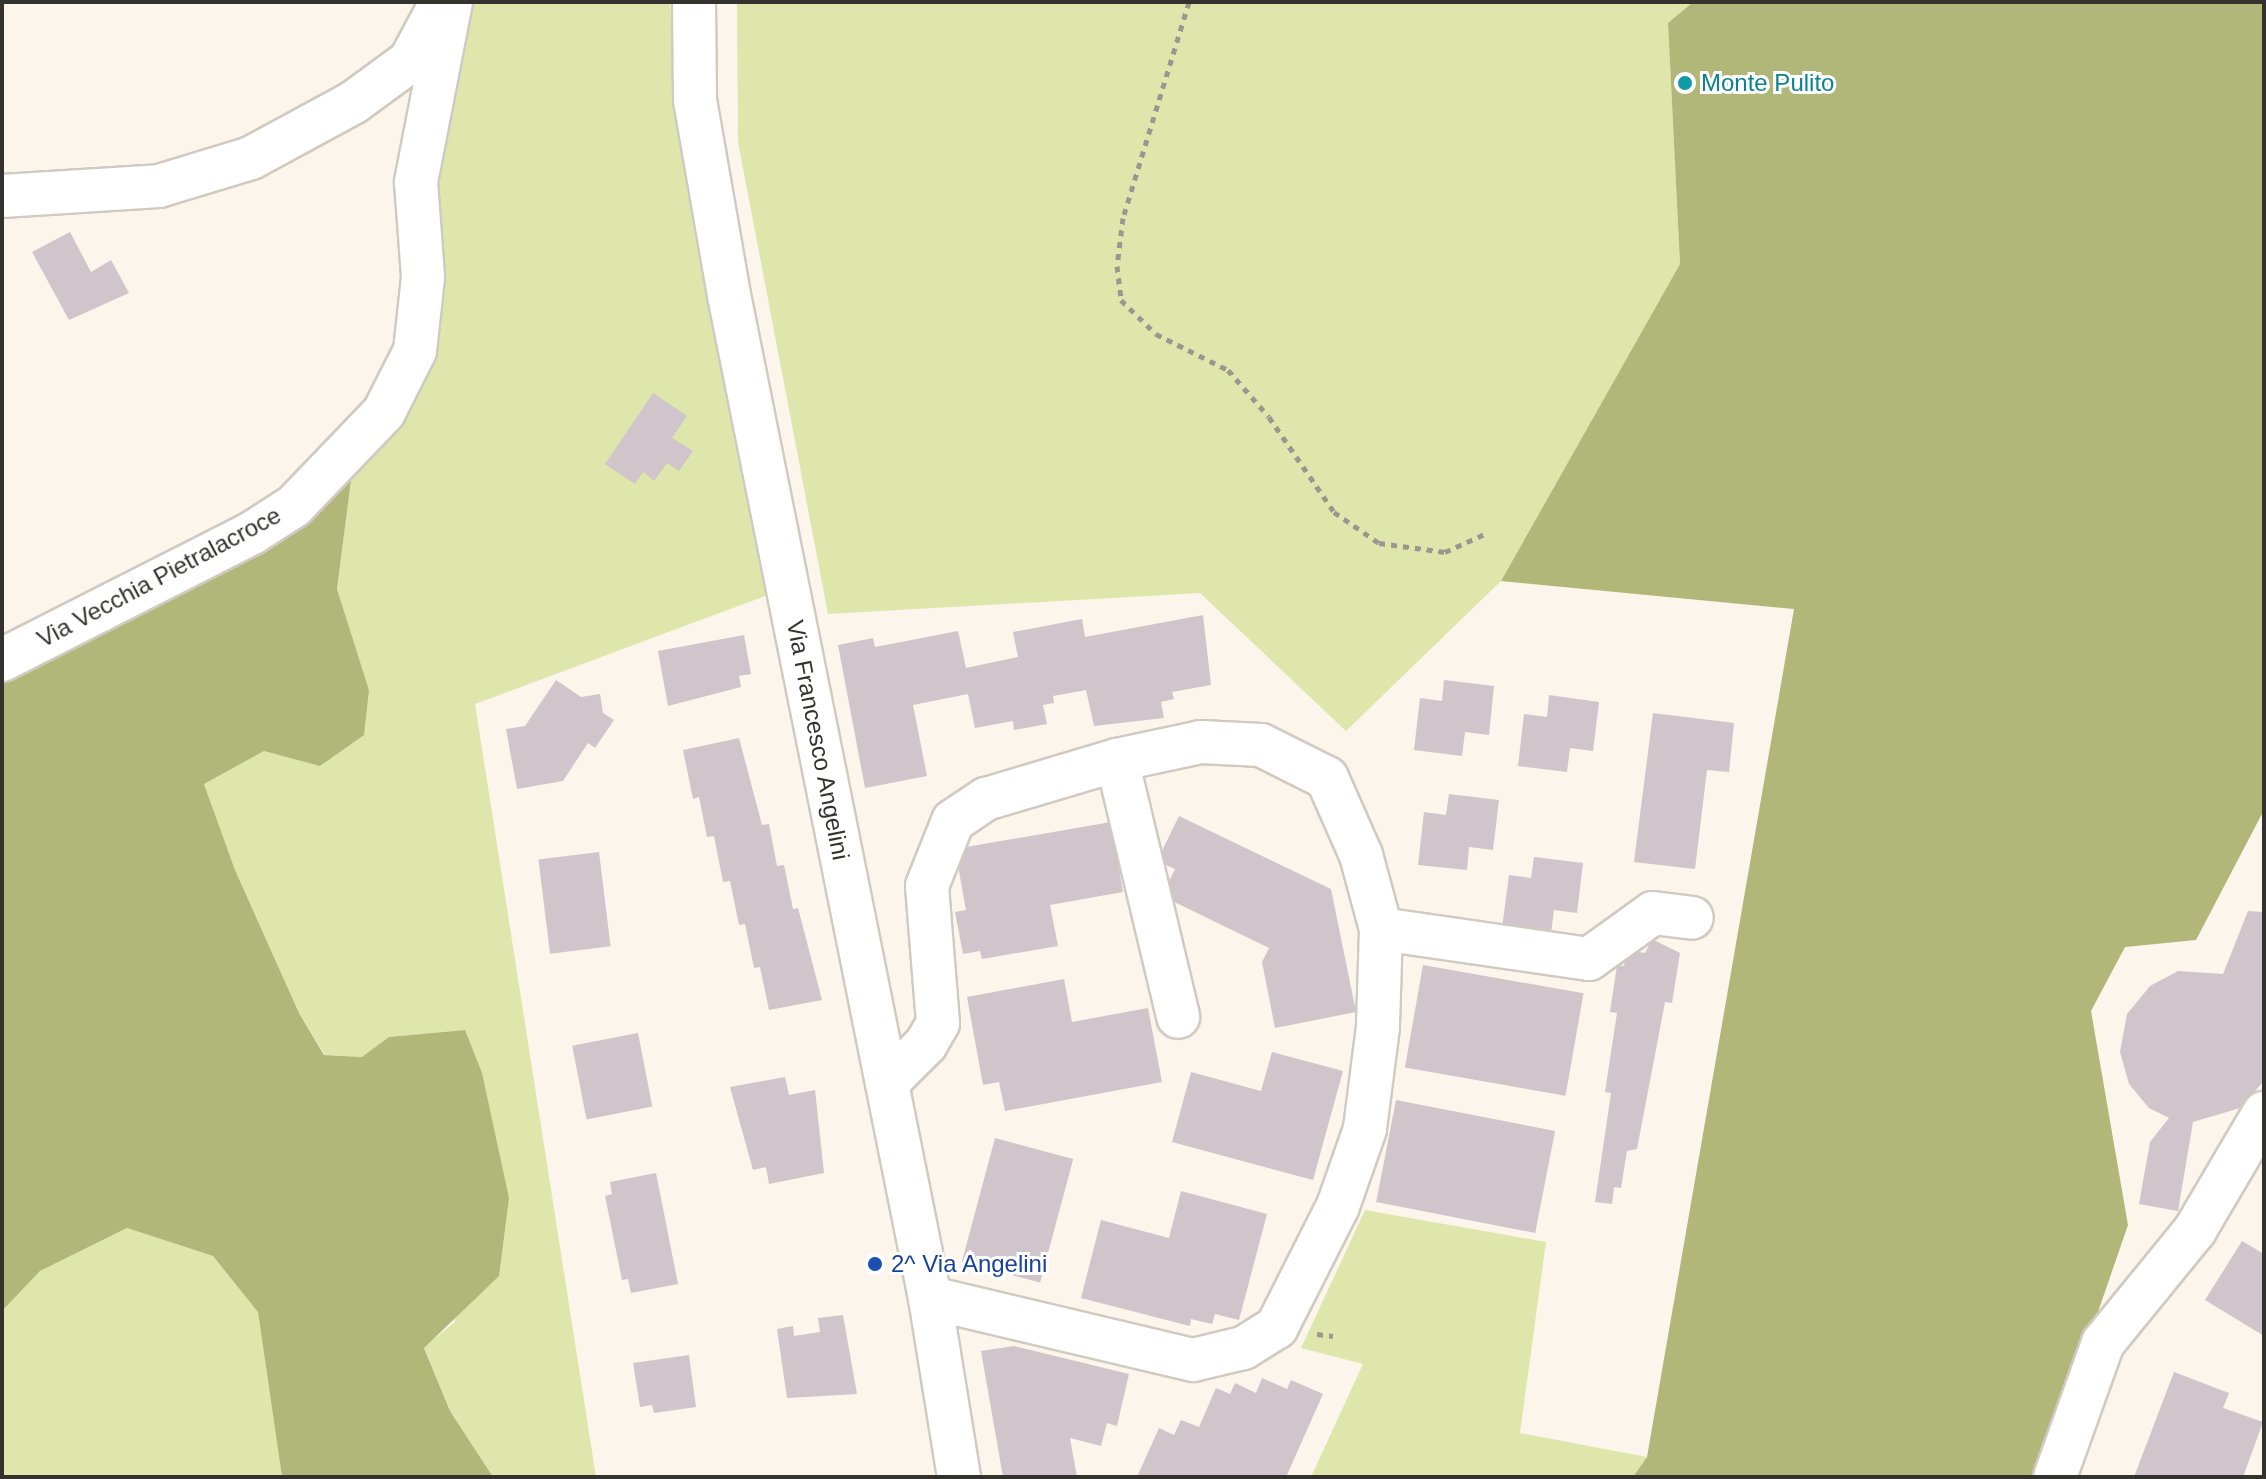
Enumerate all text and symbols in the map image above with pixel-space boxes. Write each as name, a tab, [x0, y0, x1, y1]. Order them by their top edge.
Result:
place label: Monte Pulito	[1701, 69, 1834, 97]
marker: Monte Pulito	[1676, 74, 1694, 92]
street label: Via Vecchia Pietralacroce	[32, 501, 286, 653]
street label: Via Francesco Angelini	[780, 617, 856, 863]
place label: 2^ Via Angelini	[891, 1250, 1049, 1278]
marker: 2^ Via Angelini	[866, 1255, 884, 1273]

